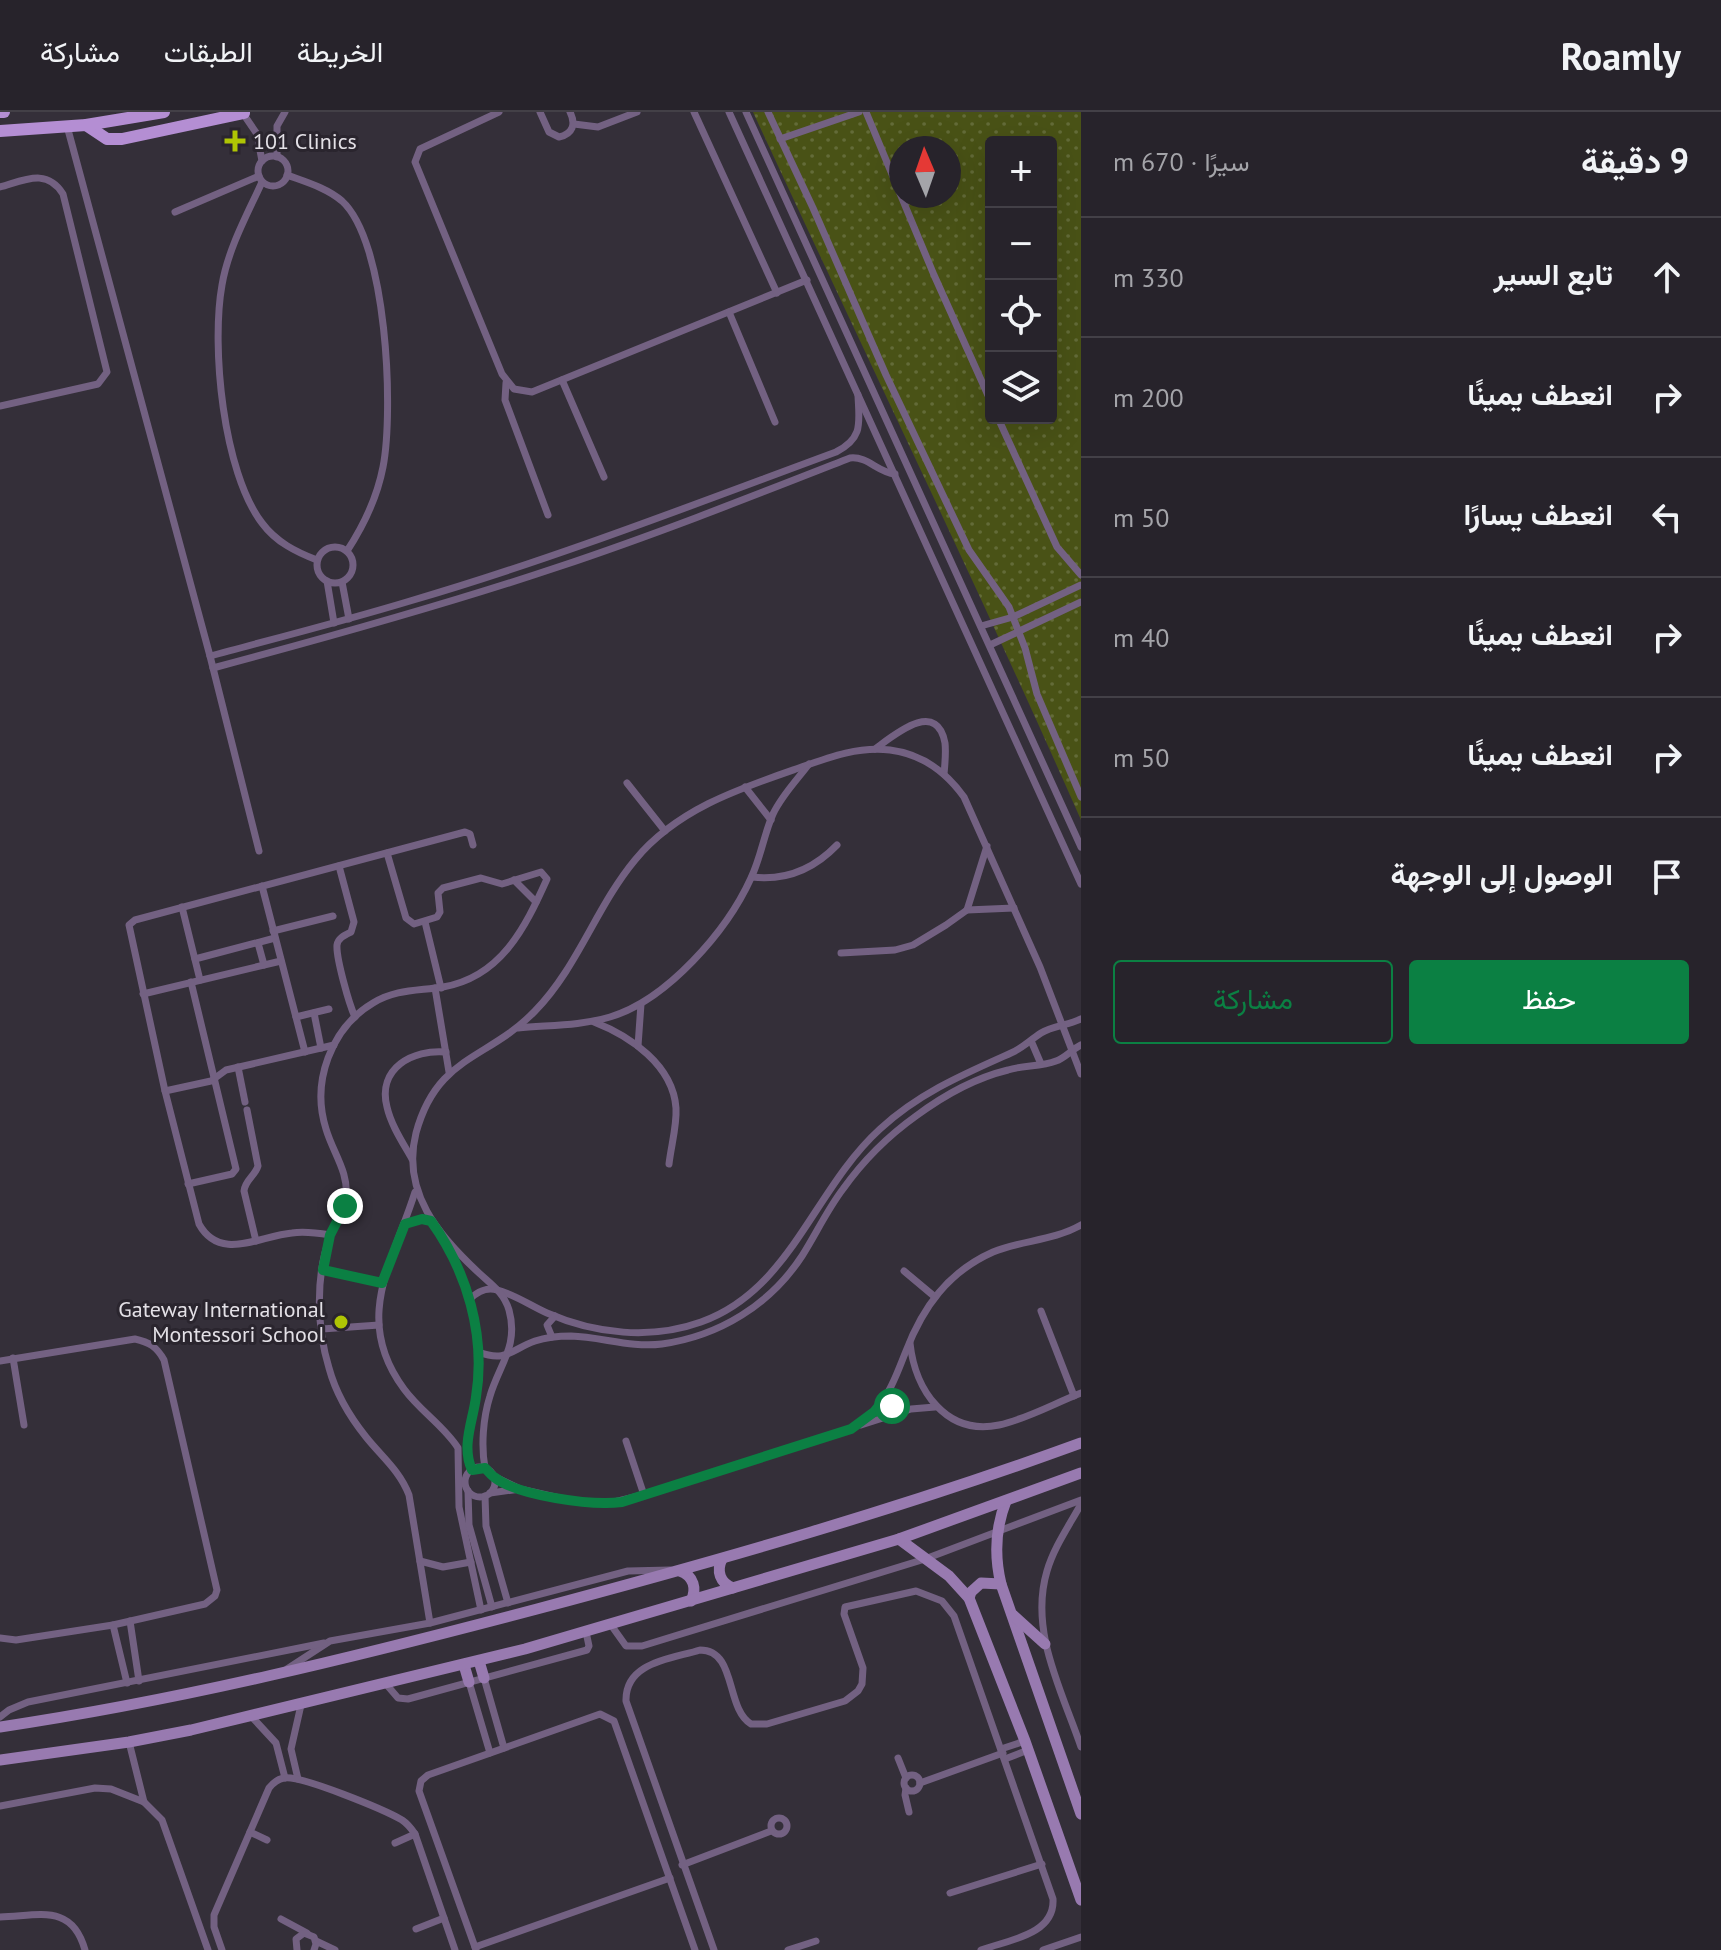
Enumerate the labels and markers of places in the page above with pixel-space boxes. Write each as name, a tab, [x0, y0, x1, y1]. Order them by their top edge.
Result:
place label: 101 Clinics	[253, 127, 357, 155]
marker: 101 Clinics	[224, 130, 246, 152]
place label: Gateway International Montessori School	[118, 1295, 326, 1348]
marker: Gateway International Montessori School	[332, 1313, 350, 1331]

